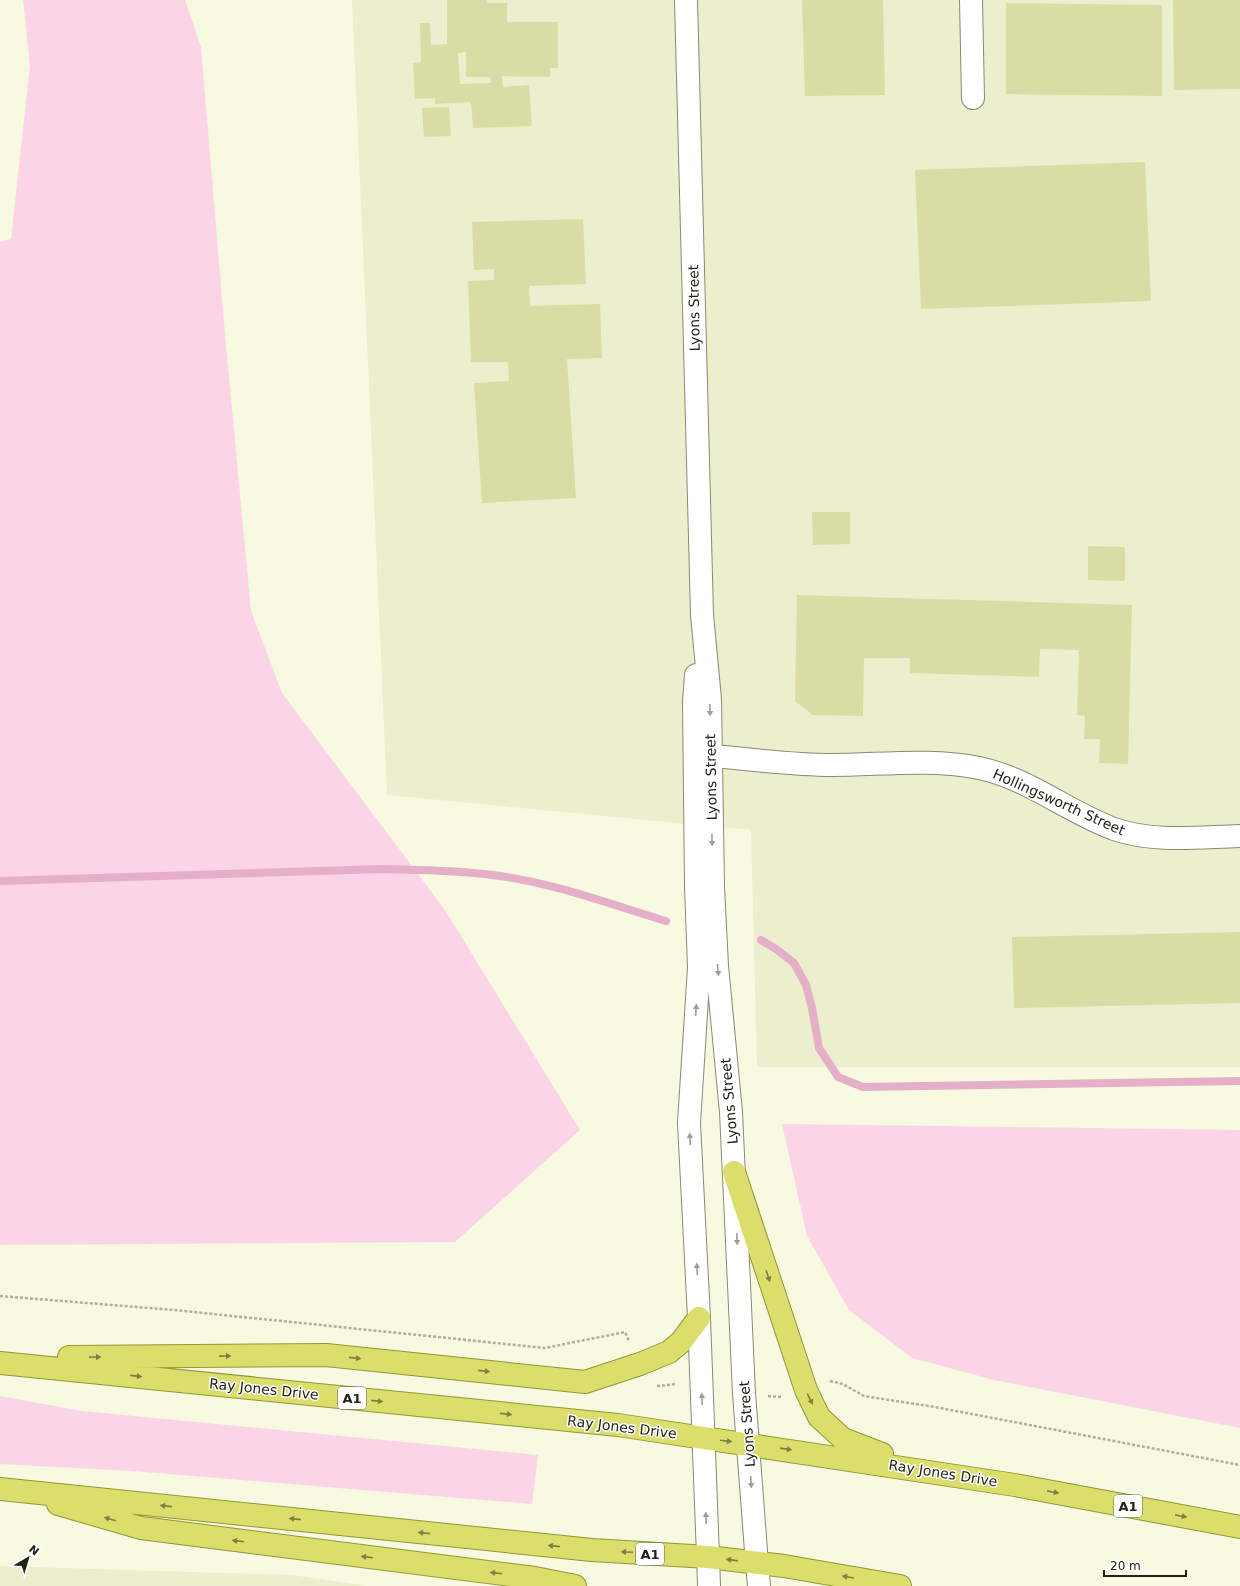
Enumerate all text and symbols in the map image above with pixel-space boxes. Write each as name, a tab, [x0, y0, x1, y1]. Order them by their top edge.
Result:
street label: Lyons Street	[685, 264, 703, 351]
one-way arrow	[707, 704, 713, 717]
street label: Lyons Street	[702, 733, 720, 820]
street label: Hollingsworth Street	[990, 766, 1128, 839]
one-way arrow	[709, 834, 715, 847]
one-way arrow	[714, 964, 721, 976]
one-way arrow	[693, 1004, 700, 1016]
street label: Lyons Street	[717, 1057, 741, 1145]
one-way arrow	[687, 1132, 693, 1145]
one-way arrow	[734, 1233, 741, 1245]
one-way arrow	[693, 1263, 700, 1275]
one-way arrow	[766, 1270, 772, 1282]
one-way arrow	[219, 1353, 232, 1359]
one-way arrow	[89, 1354, 102, 1360]
one-way arrow	[349, 1355, 361, 1361]
one-way arrow	[478, 1368, 490, 1375]
one-way arrow	[130, 1373, 142, 1380]
street label: Ray Jones Drive	[208, 1375, 320, 1403]
street label: Lyons Street	[736, 1380, 758, 1468]
road number: A1	[338, 1387, 366, 1409]
one-way arrow	[698, 1393, 705, 1405]
one-way arrow	[807, 1393, 813, 1405]
one-way arrow	[371, 1397, 383, 1404]
one-way arrow	[500, 1410, 512, 1417]
street label: Ray Jones Drive	[566, 1412, 678, 1442]
one-way arrow	[719, 1438, 732, 1444]
one-way arrow	[780, 1446, 792, 1452]
street label: Ray Jones Drive	[887, 1456, 999, 1490]
one-way arrow	[747, 1476, 754, 1489]
one-way arrow	[1047, 1489, 1060, 1495]
road number: A1	[1114, 1495, 1142, 1517]
one-way arrow	[160, 1502, 172, 1509]
one-way arrow	[703, 1511, 709, 1524]
one-way arrow	[1175, 1513, 1187, 1519]
one-way arrow	[104, 1516, 116, 1522]
one-way arrow	[289, 1516, 301, 1522]
one-way arrow	[418, 1529, 430, 1536]
one-way arrow	[232, 1537, 244, 1544]
north arrow	[8, 1538, 48, 1578]
text: N	[26, 1543, 41, 1558]
one-way arrow	[548, 1543, 560, 1549]
road number: A1	[636, 1543, 664, 1565]
one-way arrow	[621, 1549, 633, 1556]
scale bar	[1104, 1552, 1186, 1578]
one-way arrow	[361, 1554, 373, 1560]
one-way arrow	[726, 1557, 738, 1563]
text: 20 m	[1110, 1559, 1141, 1573]
one-way arrow	[490, 1570, 502, 1576]
one-way arrow	[841, 1574, 854, 1580]

